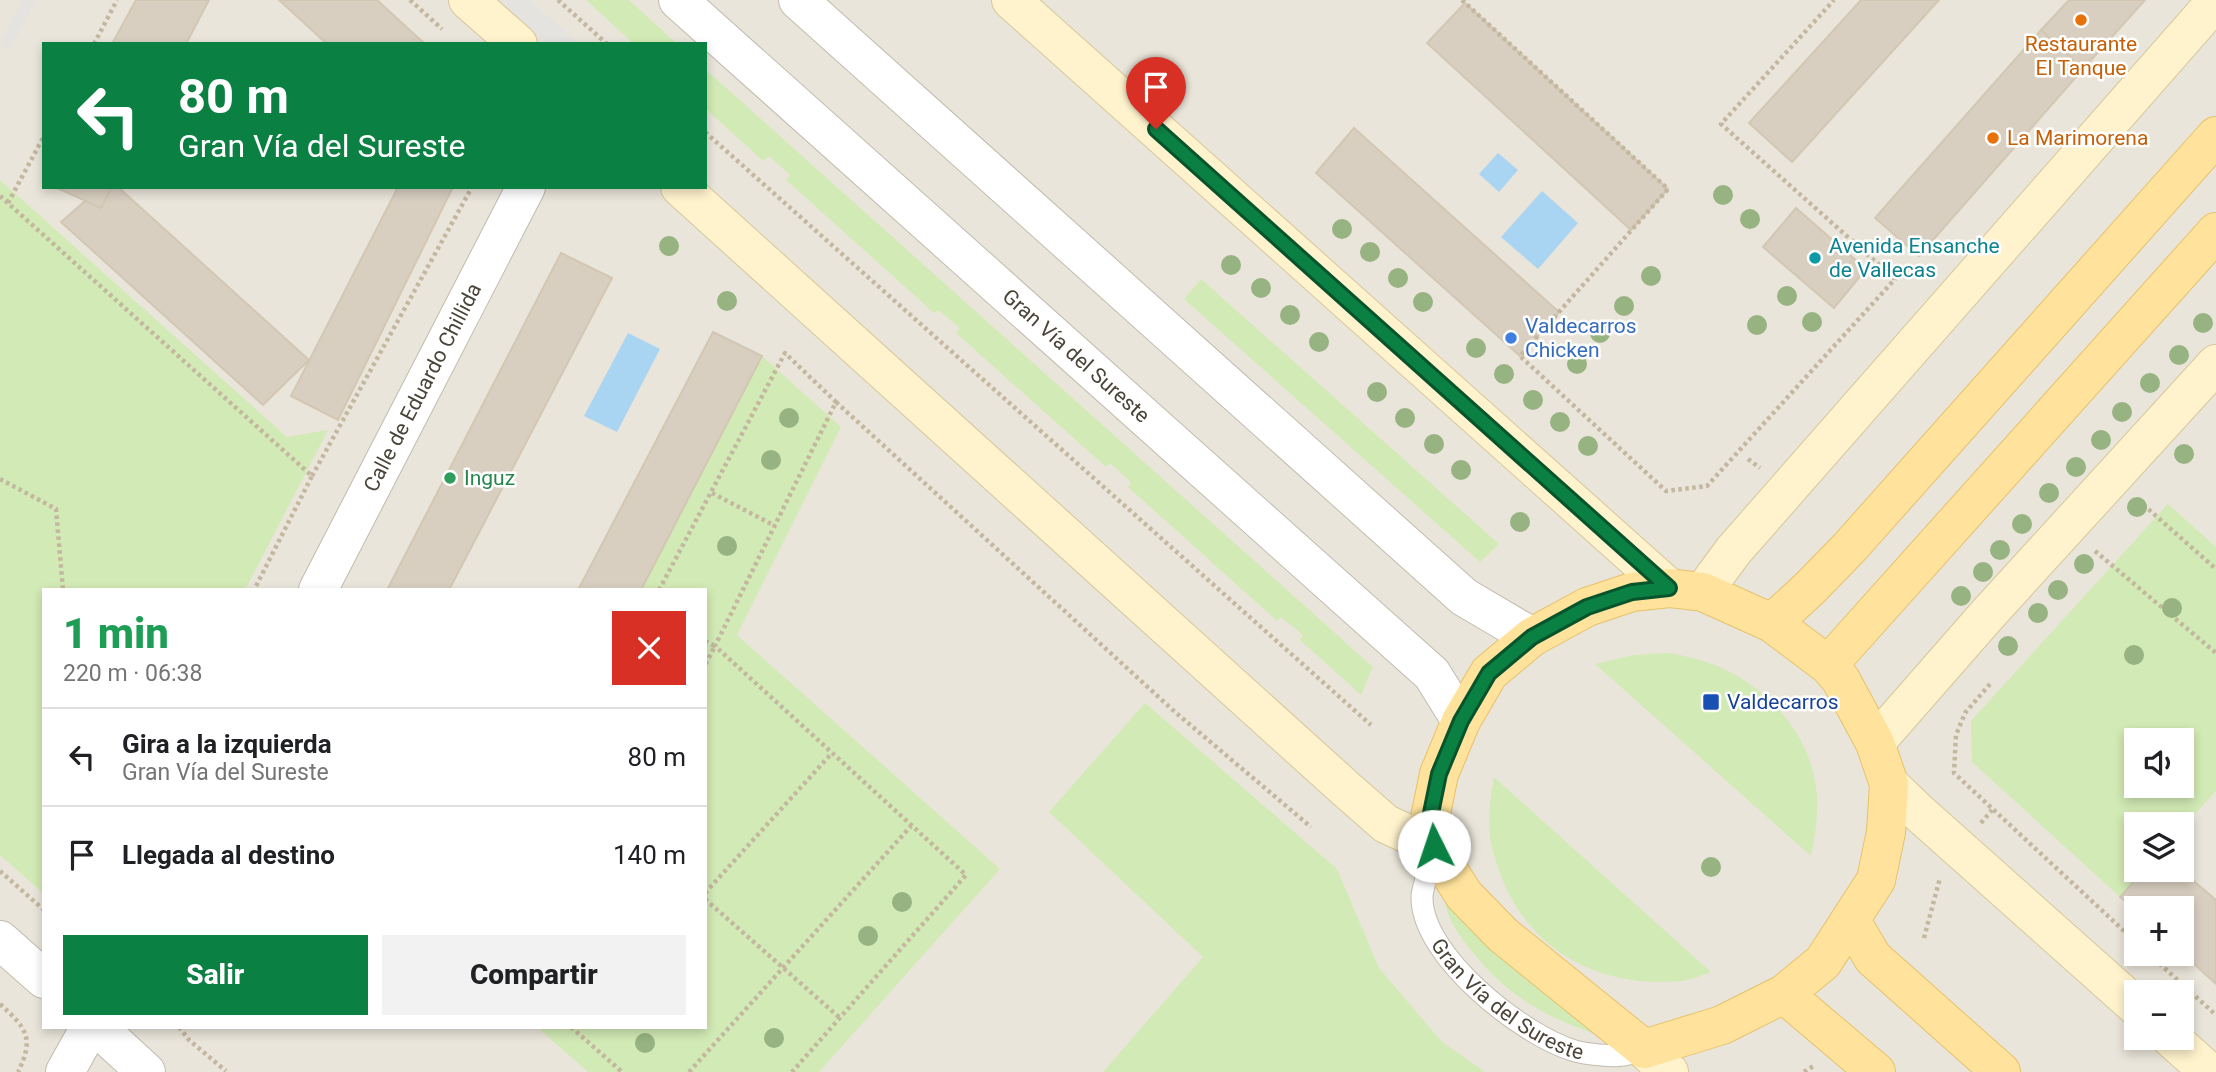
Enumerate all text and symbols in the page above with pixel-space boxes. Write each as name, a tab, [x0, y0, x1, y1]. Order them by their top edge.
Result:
marker: Restaurante El Tanque	[2073, 12, 2089, 28]
place label: Restaurante El Tanque	[2025, 32, 2137, 80]
pin	[1126, 57, 1186, 129]
text: 80 m	[178, 68, 289, 125]
icon: arrive	[1137, 68, 1175, 106]
icon: left	[63, 70, 154, 161]
place label: La Marimorena	[2007, 126, 2148, 150]
text: Gran Vía del Sureste	[178, 127, 466, 165]
marker: La Marimorena	[1985, 130, 2001, 146]
place label: Avenida Ensanche de Vallecas	[1829, 234, 2000, 282]
marker: Avenida Ensanche de Vallecas	[1807, 250, 1823, 266]
street label: Calle de Eduardo Chillida	[359, 279, 486, 496]
street label: Gran Vía del Sureste	[998, 284, 1155, 428]
place label: Valdecarros Chicken	[1525, 314, 1637, 362]
marker: Valdecarros Chicken	[1503, 330, 1519, 346]
place label: Inguz	[464, 466, 515, 490]
marker: Inguz	[442, 470, 458, 486]
text: 1 min	[63, 609, 169, 658]
button: close	[612, 611, 686, 685]
text: 220 m · 06:38	[63, 660, 202, 687]
place label: Valdecarros	[1727, 690, 1839, 714]
marker: Valdecarros	[1701, 692, 1721, 712]
map controls	[2124, 728, 2194, 1050]
button: sound	[2124, 728, 2194, 798]
text: Gira a la izquierda	[122, 729, 332, 759]
icon: left	[63, 738, 101, 776]
text: 80 m	[628, 742, 686, 772]
text: Gran Vía del Sureste	[122, 759, 329, 786]
position arrow	[1397, 809, 1471, 883]
button: layers	[2124, 812, 2194, 882]
icon: arrive	[63, 836, 101, 874]
text: Llegada al destino	[122, 840, 335, 870]
text: 140 m	[613, 840, 686, 870]
button: +	[2124, 896, 2194, 966]
street label: Gran Vía del Sureste	[1426, 934, 1586, 1065]
button: Salir	[63, 935, 368, 1015]
button: Compartir	[382, 935, 686, 1015]
button: −	[2124, 980, 2194, 1050]

